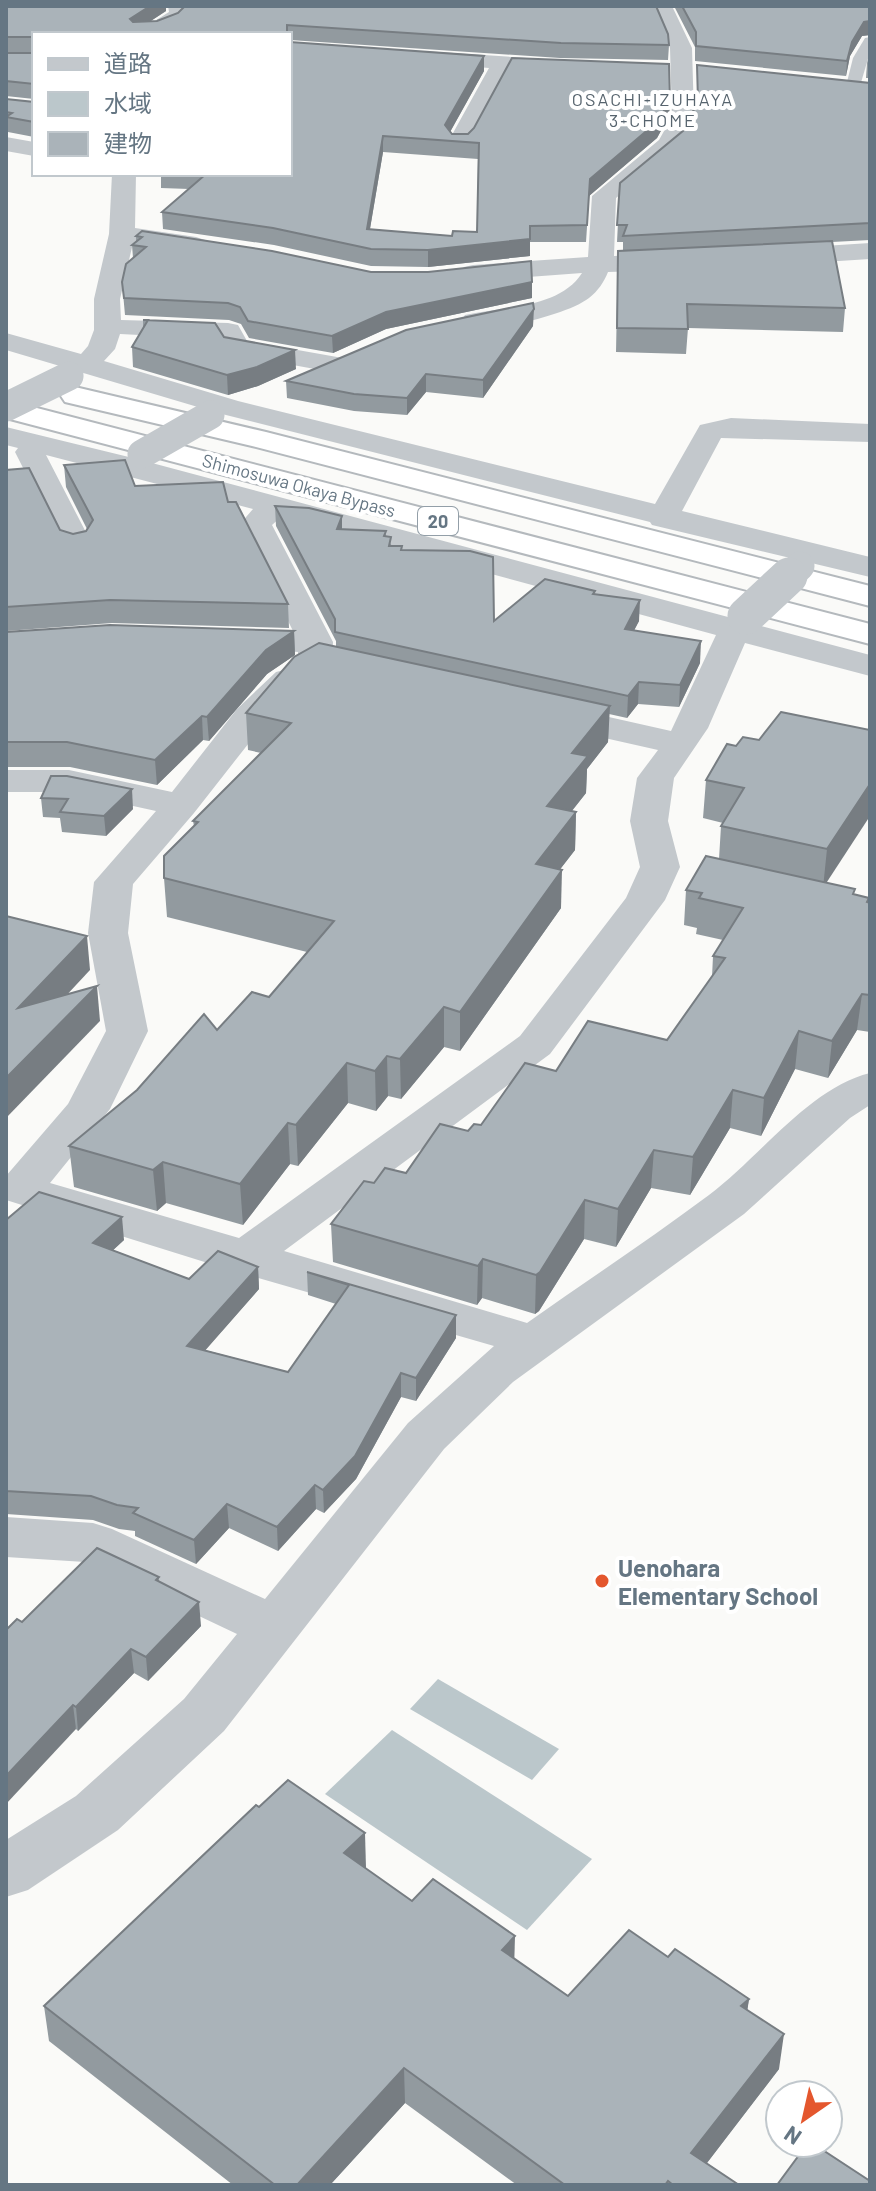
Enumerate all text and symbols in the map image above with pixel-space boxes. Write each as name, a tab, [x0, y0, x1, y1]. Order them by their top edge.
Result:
legend	[32, 32, 292, 176]
text: 道路	[104, 48, 152, 77]
text: 水域	[104, 88, 152, 117]
district label: OSACHI-IZUHAYA 3-CHOME	[572, 88, 734, 131]
text: 建物	[104, 128, 152, 157]
street label: Shimosuwa Okaya Bypass	[200, 449, 398, 521]
road number: 20	[418, 507, 458, 535]
place label: Uenohara Elementary School	[618, 1553, 818, 1610]
marker: Uenohara Elementary School	[593, 1572, 611, 1590]
north arrow	[764, 2079, 844, 2159]
text: N	[779, 2122, 806, 2151]

